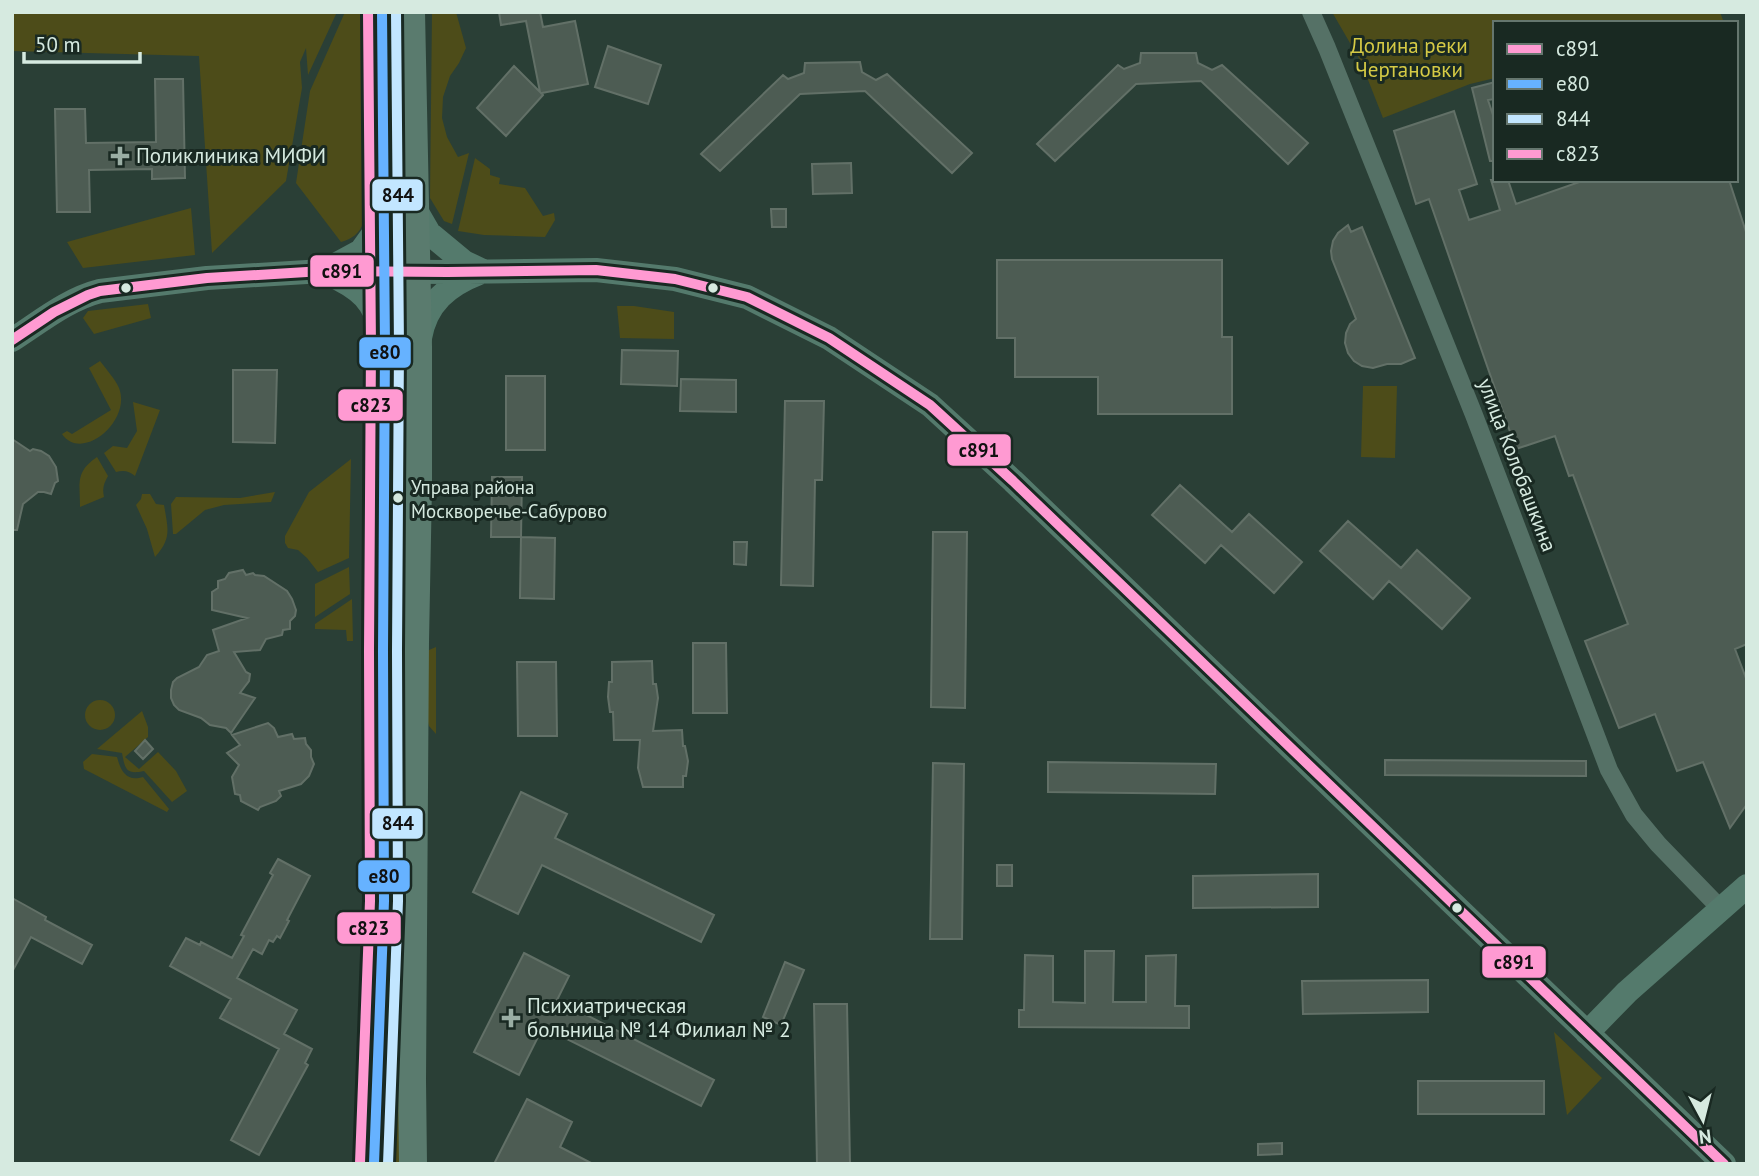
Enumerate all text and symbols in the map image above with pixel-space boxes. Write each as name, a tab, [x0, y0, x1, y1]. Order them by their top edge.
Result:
scale bar	[24, 21, 140, 65]
legend	[1493, 21, 1738, 182]
text: 50 m	[35, 31, 81, 58]
park label: Долина реки Чертановки	[1350, 32, 1468, 83]
text: с891	[1556, 35, 1600, 62]
text: е80	[1556, 70, 1590, 97]
text: 844	[1556, 105, 1590, 132]
text: с823	[1556, 140, 1600, 167]
place label: Поликлиника МИФИ	[136, 142, 326, 169]
marker: Поликлиника МИФИ	[110, 146, 130, 166]
line badge: 844	[371, 178, 424, 212]
text: 844	[382, 183, 414, 207]
line badge: с891	[309, 254, 375, 288]
text: с891	[322, 259, 362, 283]
unlabelled marker	[119, 281, 133, 295]
unlabelled marker	[706, 281, 720, 295]
line badge: е80	[358, 336, 412, 369]
text: е80	[369, 340, 401, 364]
street label: улица Колобашкина	[1472, 374, 1563, 555]
line badge: с823	[337, 388, 404, 422]
text: с823	[351, 393, 391, 417]
line badge: с891	[946, 433, 1012, 467]
text: с891	[959, 438, 999, 462]
place label: Управа района Москворечье-Сабурово	[411, 475, 607, 523]
marker: Управа района Москворечье-Сабурово	[391, 491, 405, 505]
line badge: 844	[371, 807, 424, 840]
text: 844	[382, 811, 414, 835]
line badge: е80	[357, 859, 411, 893]
text: е80	[368, 864, 400, 888]
unlabelled marker	[1450, 901, 1464, 915]
line badge: с823	[336, 911, 402, 945]
text: с823	[349, 916, 389, 940]
line badge: с891	[1481, 945, 1547, 979]
text: с891	[1494, 950, 1534, 974]
place label: Психиатрическая больница № 14 Филиал № 2	[527, 992, 791, 1043]
marker: Психиатрическая больница № 14 Филиал № 2	[501, 1008, 521, 1028]
north arrow	[1668, 1085, 1738, 1155]
text: N	[1697, 1124, 1713, 1150]

